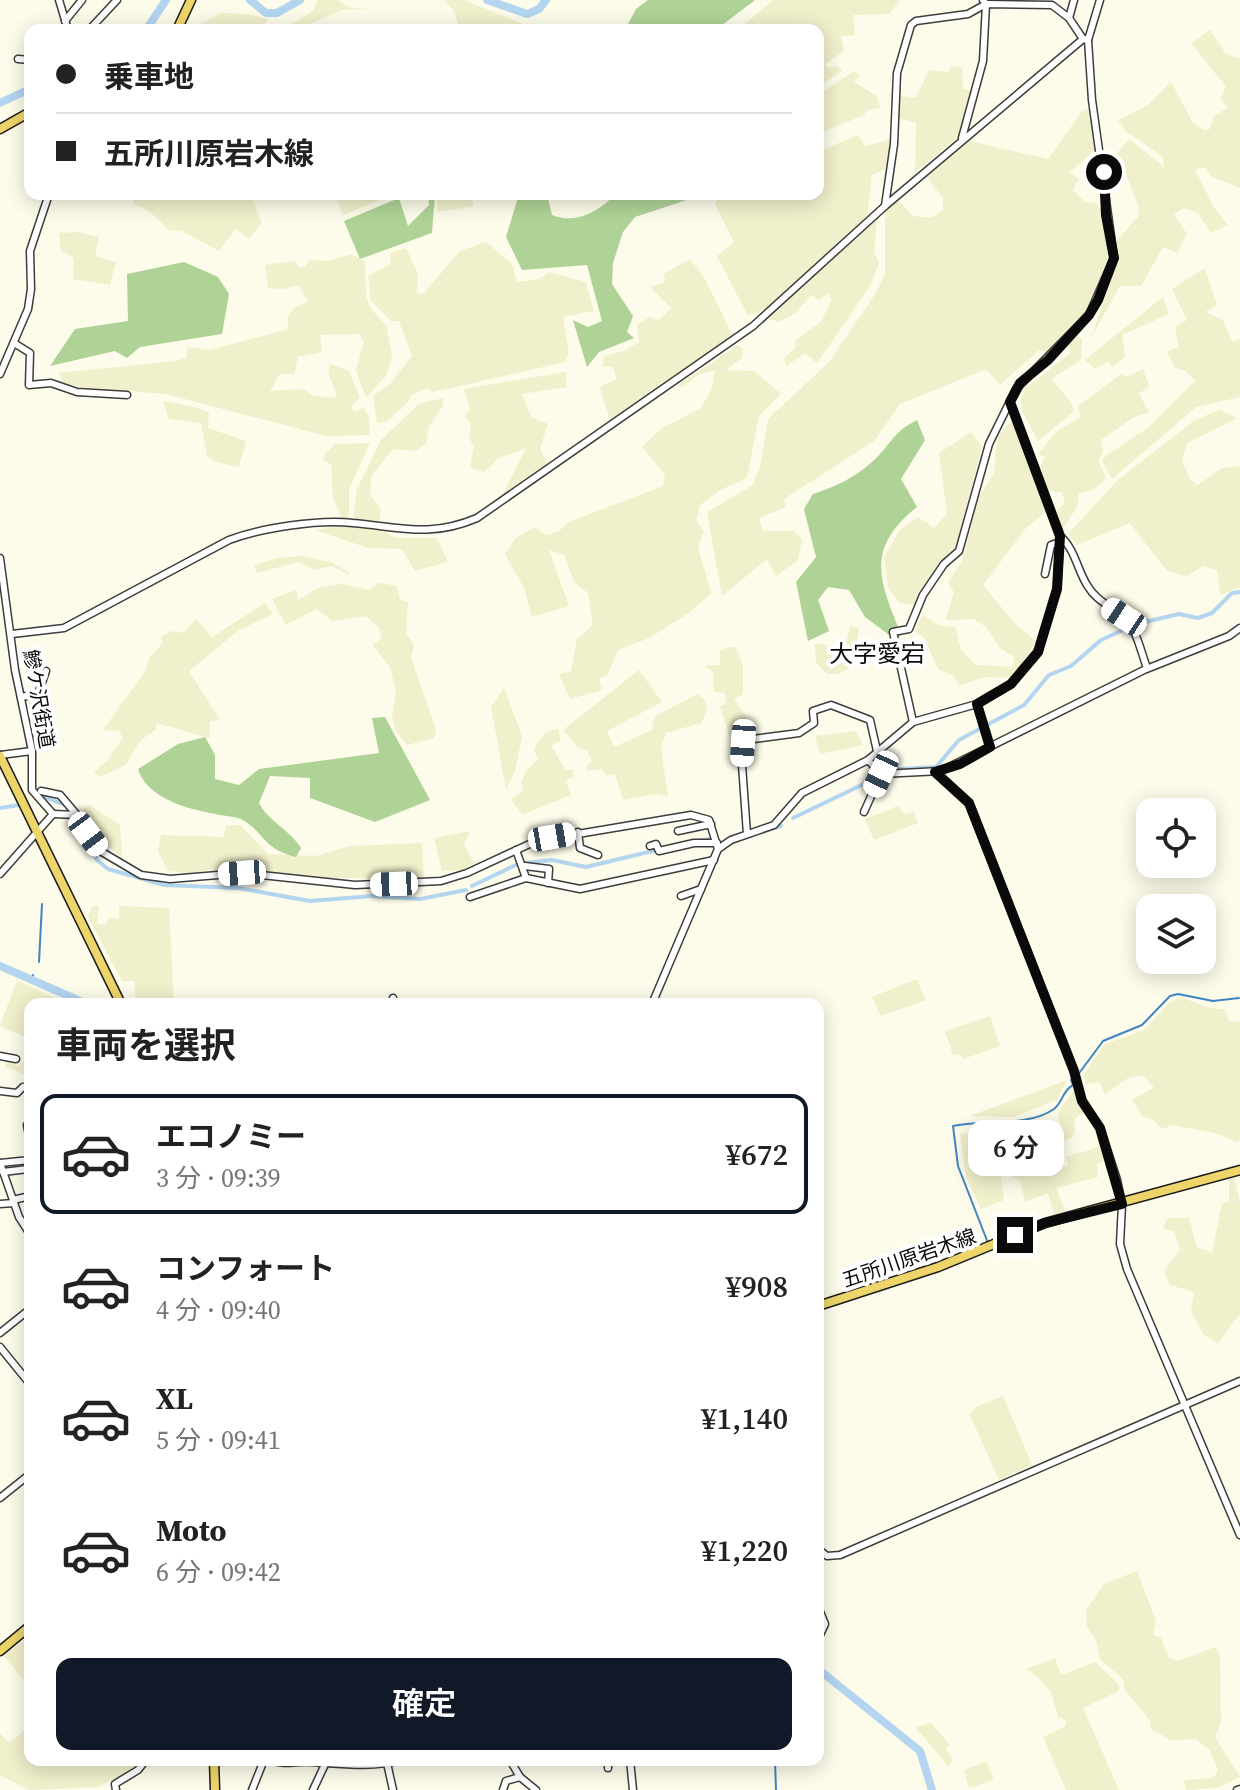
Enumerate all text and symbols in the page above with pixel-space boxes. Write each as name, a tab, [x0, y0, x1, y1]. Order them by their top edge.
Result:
text: 乗車地	[104, 56, 194, 97]
text: 五所川原岩木線	[104, 133, 314, 174]
route start	[1086, 154, 1122, 190]
car	[1097, 594, 1151, 640]
district label: 大字愛宕	[829, 637, 925, 670]
street label: 鰺ケ沢街道	[17, 647, 61, 751]
car	[729, 718, 757, 768]
car	[860, 747, 902, 801]
map controls	[1136, 798, 1216, 974]
button: locate	[1136, 798, 1216, 878]
car	[64, 808, 112, 860]
car	[526, 821, 578, 853]
car	[217, 859, 267, 887]
car	[370, 871, 418, 897]
button: layers	[1136, 894, 1216, 974]
text: 車両を選択	[56, 1021, 236, 1070]
text: エコノミー	[156, 1116, 306, 1157]
icon: car	[60, 1118, 132, 1190]
callout: 6 分	[967, 1119, 1063, 1175]
text: 6 分	[993, 1130, 1039, 1166]
text: ¥672	[726, 1134, 788, 1175]
text: 3 分 · 09:39	[156, 1160, 281, 1196]
route end	[997, 1217, 1033, 1253]
street label: 五所川原岩木線	[838, 1222, 980, 1294]
text: コンフォート	[156, 1248, 335, 1289]
icon: car	[60, 1250, 132, 1322]
text: ¥908	[726, 1266, 788, 1307]
text: 4 分 · 09:40	[156, 1292, 281, 1328]
text: XL	[156, 1378, 193, 1419]
icon: car	[60, 1382, 132, 1454]
text: ¥1,140	[701, 1398, 788, 1439]
text: 5 分 · 09:41	[156, 1422, 281, 1458]
text: Moto	[156, 1510, 227, 1551]
icon: car	[60, 1514, 132, 1586]
text: ¥1,220	[701, 1530, 788, 1571]
text: 6 分 · 09:42	[156, 1554, 281, 1590]
button: 確定	[56, 1658, 792, 1750]

